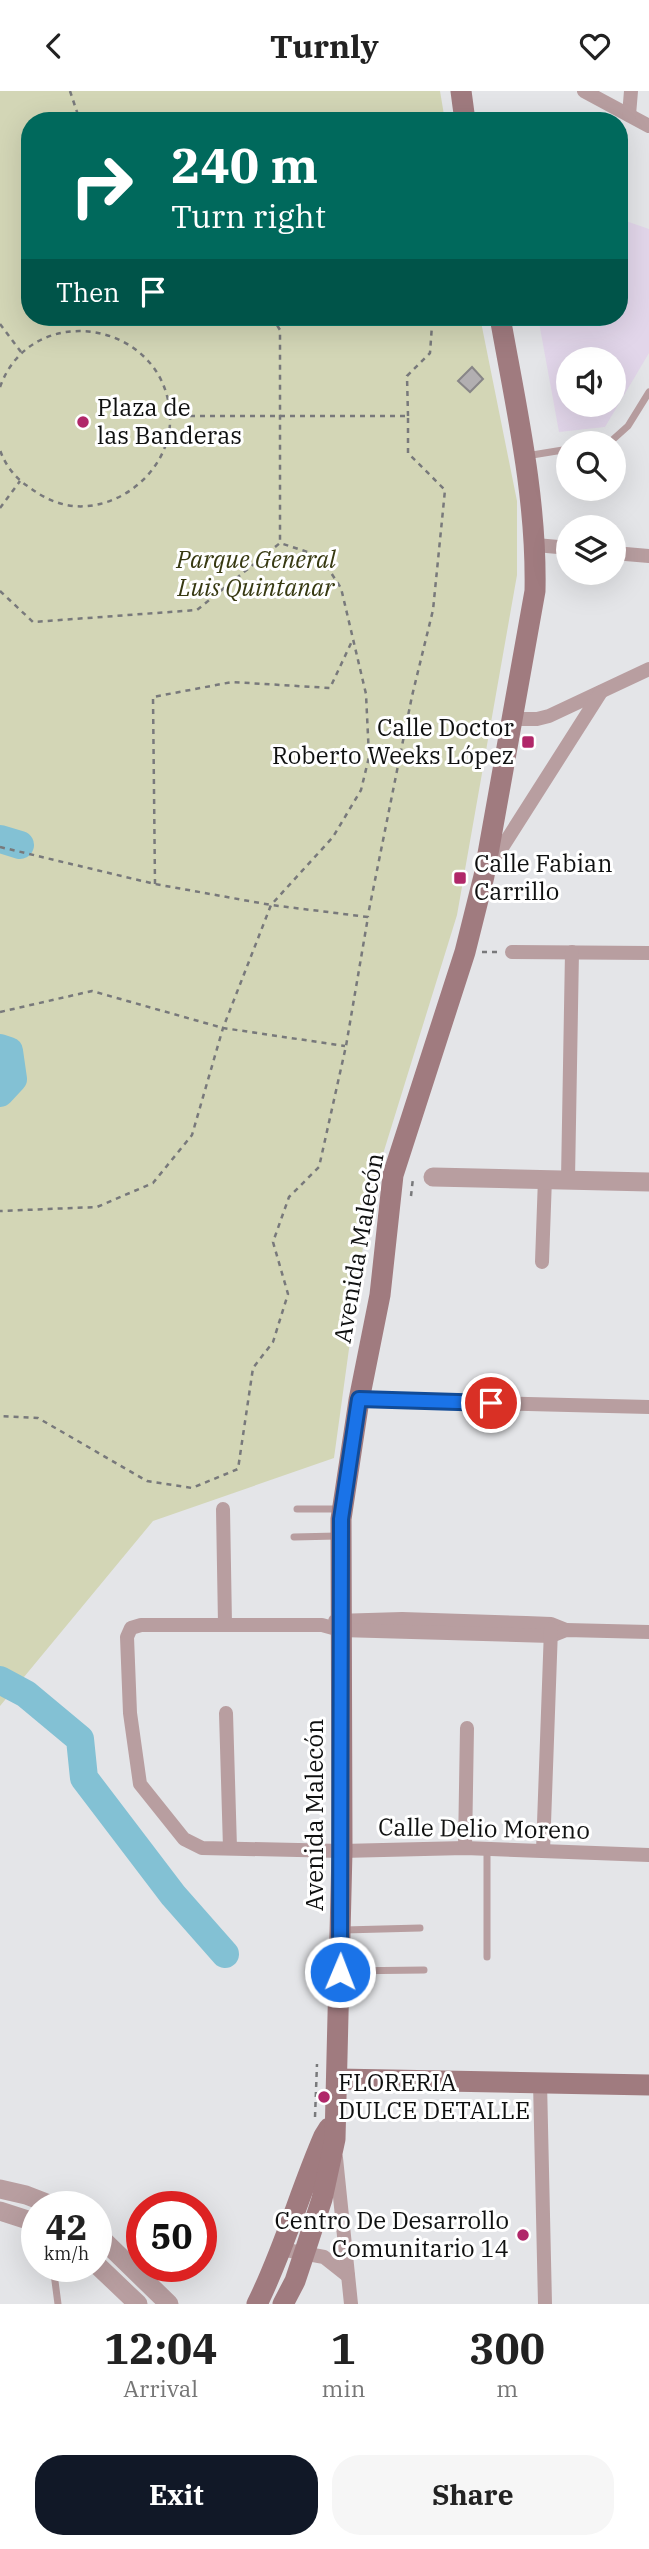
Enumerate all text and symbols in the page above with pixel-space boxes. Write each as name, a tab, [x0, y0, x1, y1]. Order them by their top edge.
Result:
text: Turnly	[270, 25, 379, 67]
icon: back	[35, 27, 73, 65]
icon: heart	[576, 27, 614, 65]
text: 240 m	[171, 133, 318, 196]
icon: right	[56, 140, 147, 231]
text: Turn right	[171, 195, 326, 237]
icon: arrive	[134, 273, 172, 311]
text: Then	[56, 275, 120, 309]
map controls	[556, 347, 626, 585]
button: sound	[556, 347, 626, 417]
place label: Plaza de las Banderas	[97, 391, 242, 451]
marker: Plaza de las Banderas	[75, 414, 91, 430]
button: search	[556, 431, 626, 501]
button: layers	[556, 515, 626, 585]
park label: Parque General Luis Quintanar	[175, 543, 337, 603]
place label: Calle Doctor Roberto Weeks López	[272, 711, 514, 771]
marker: Calle Doctor Roberto Weeks López	[520, 734, 536, 750]
place label: Calle Fabian Carrillo	[474, 847, 613, 907]
marker: Calle Fabian Carrillo	[452, 870, 468, 886]
street label: Avenida Malecón	[326, 1150, 390, 1345]
pin	[461, 1373, 521, 1433]
icon: arrive	[472, 1384, 510, 1422]
street label: Avenida Malecón	[298, 1719, 330, 1911]
street label: Calle Delio Moreno	[378, 1810, 590, 1846]
position arrow	[303, 1935, 377, 2009]
place label: FLORERIA DULCE DETALLE	[338, 2066, 530, 2126]
marker: FLORERIA DULCE DETALLE	[316, 2089, 332, 2105]
speed limit sign: 50	[126, 2191, 217, 2282]
text: 42	[45, 2204, 88, 2250]
place label: Centro De Desarrollo Comunitario 14	[275, 2204, 509, 2264]
marker: Centro De Desarrollo Comunitario 14	[515, 2227, 531, 2243]
text: km/h	[44, 2242, 89, 2265]
text: 12:04	[104, 2321, 218, 2376]
text: 1	[331, 2321, 356, 2376]
text: 300	[469, 2321, 545, 2376]
text: Arrival	[123, 2373, 198, 2403]
text: min	[322, 2373, 365, 2403]
text: m	[496, 2373, 518, 2403]
button: Exit	[35, 2455, 318, 2535]
button: Share	[332, 2455, 614, 2535]

